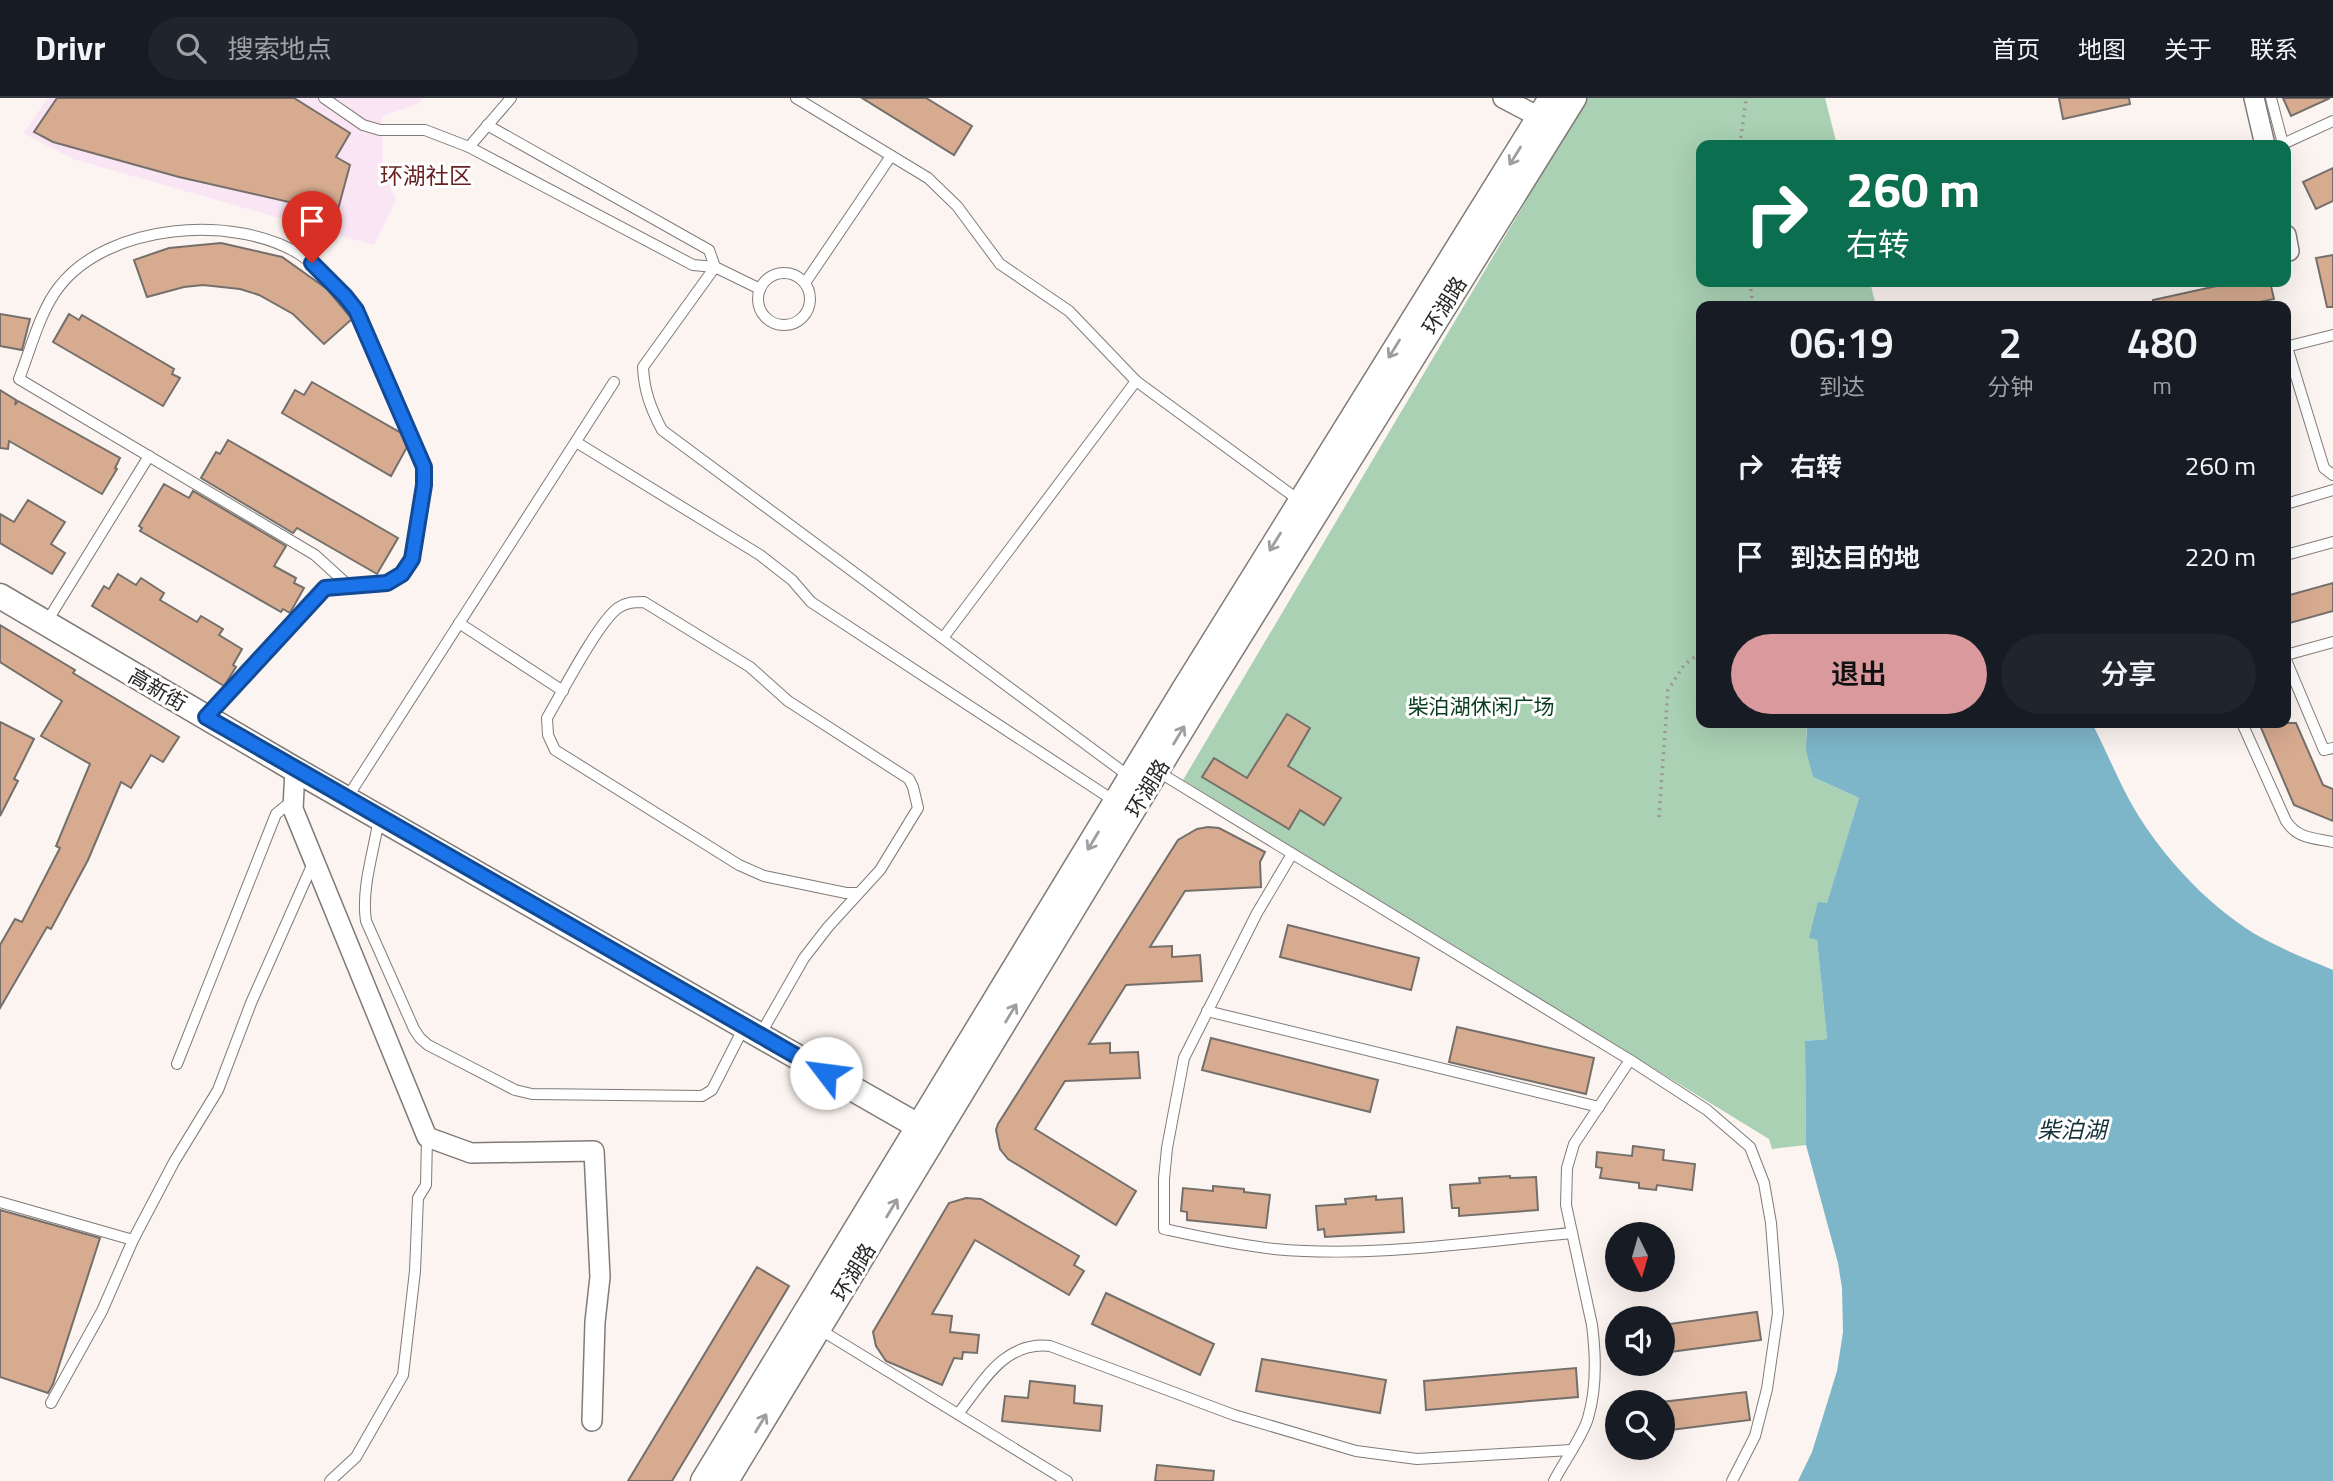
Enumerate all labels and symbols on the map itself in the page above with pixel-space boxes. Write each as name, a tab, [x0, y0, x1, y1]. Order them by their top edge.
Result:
one-way arrow	[1507, 145, 1521, 165]
district label: 环湖社区	[380, 158, 472, 193]
pin	[282, 191, 342, 263]
street label: 环湖路	[1414, 270, 1474, 340]
one-way arrow	[1387, 338, 1401, 358]
one-way arrow	[1267, 532, 1281, 552]
street label: 高新街	[123, 659, 193, 719]
park label: 柴泊湖休闲广场	[1408, 690, 1555, 722]
one-way arrow	[1173, 725, 1187, 745]
street label: 环湖路	[1117, 753, 1177, 823]
one-way arrow	[1085, 831, 1099, 851]
one-way arrow	[1004, 1004, 1018, 1024]
position arrow	[789, 1036, 863, 1110]
water label: 柴泊湖	[2038, 1112, 2110, 1147]
one-way arrow	[886, 1198, 900, 1218]
north arrow	[1605, 1222, 1675, 1292]
street label: 环湖路	[823, 1237, 883, 1307]
one-way arrow	[755, 1413, 769, 1433]

